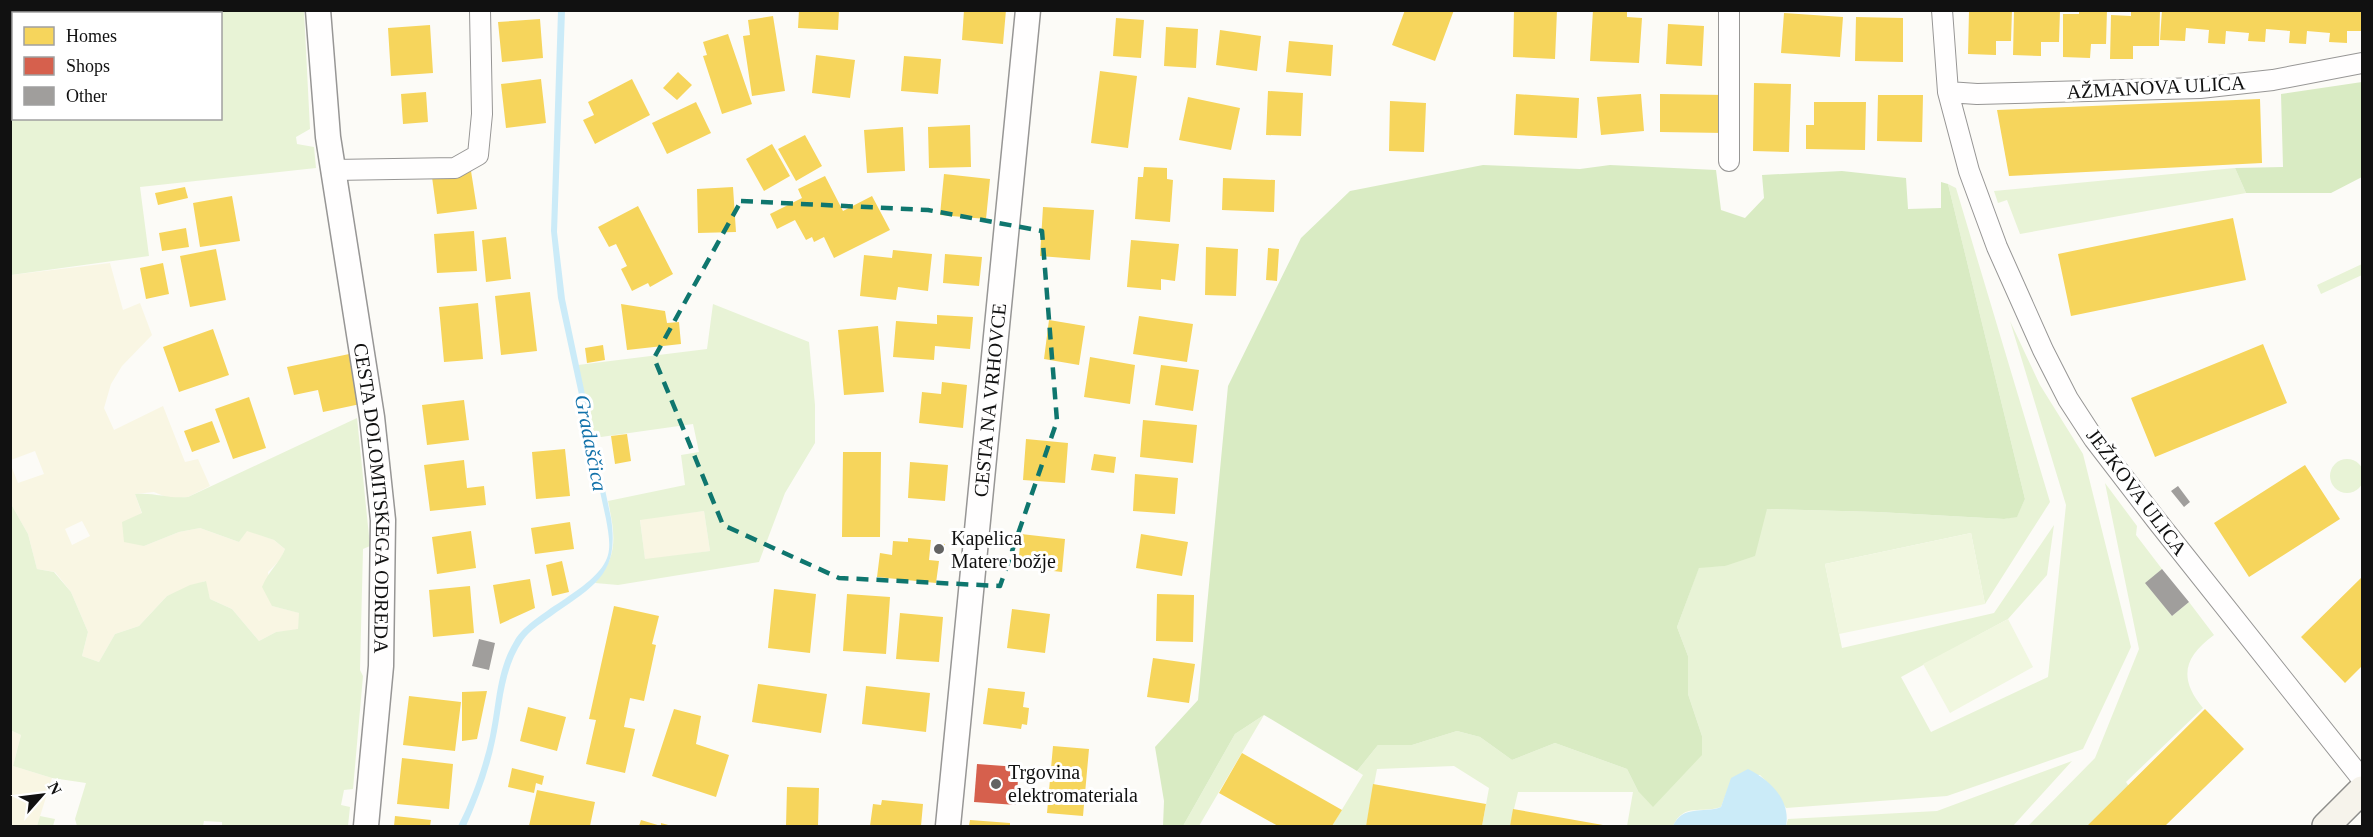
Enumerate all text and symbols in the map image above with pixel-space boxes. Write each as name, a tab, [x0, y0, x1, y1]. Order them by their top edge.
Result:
legend	[12, 12, 222, 120]
text: Homes	[66, 26, 117, 46]
text: Shops	[66, 56, 110, 76]
street label: AŽMANOVA ULICA	[2066, 71, 2247, 103]
text: Other	[66, 86, 107, 106]
street label: CESTA NA VRHOVCE	[969, 302, 1010, 498]
street label: CESTA DOLOMITSKEGA ODREDA	[350, 341, 395, 654]
water label: Gradaščica	[570, 393, 612, 493]
street label: JEŽKOVA ULICA	[2082, 425, 2192, 560]
place label: Kapelica Matere božje	[951, 527, 1056, 573]
marker: Kapelica Matere božje	[932, 542, 946, 556]
place label: Trgovina elektromateriala	[1008, 761, 1138, 806]
north arrow	[12, 765, 72, 825]
marker: Trgovina elektromateriala	[989, 777, 1003, 791]
text: N	[45, 779, 65, 798]

